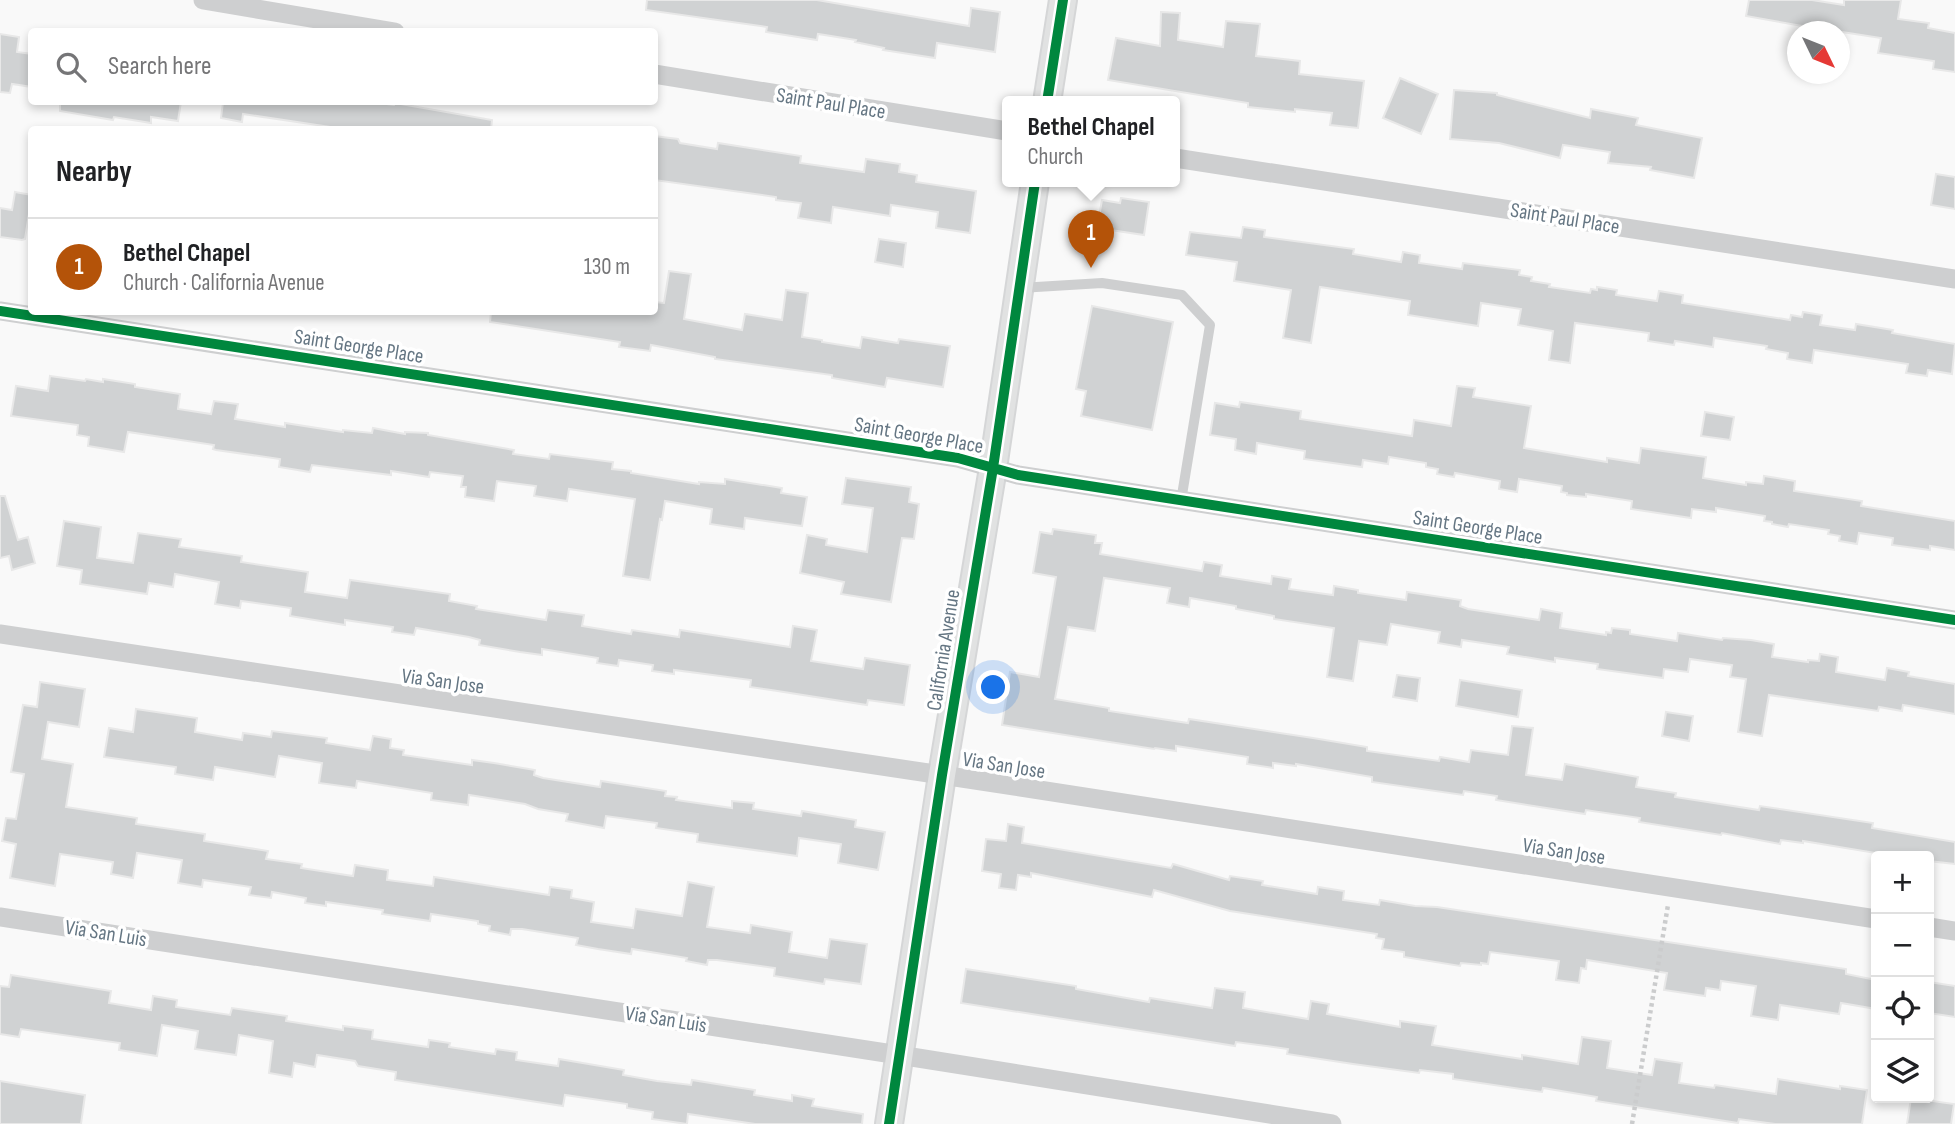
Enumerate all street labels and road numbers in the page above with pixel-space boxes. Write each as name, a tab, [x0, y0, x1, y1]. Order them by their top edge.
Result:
street label: Saint Paul Place	[775, 83, 887, 124]
street label: Saint Paul Place	[1509, 198, 1621, 239]
street label: Saint George Place	[292, 324, 425, 369]
street label: Saint George Place	[852, 412, 985, 459]
street label: Saint George Place	[1411, 505, 1544, 550]
street label: California Avenue	[922, 588, 965, 712]
street label: Via San Jose	[400, 663, 486, 700]
street label: Via San Jose	[961, 747, 1047, 784]
street label: Via San Jose	[1521, 833, 1607, 870]
street label: Via San Luis	[63, 915, 148, 952]
street label: Via San Luis	[623, 1001, 708, 1038]

